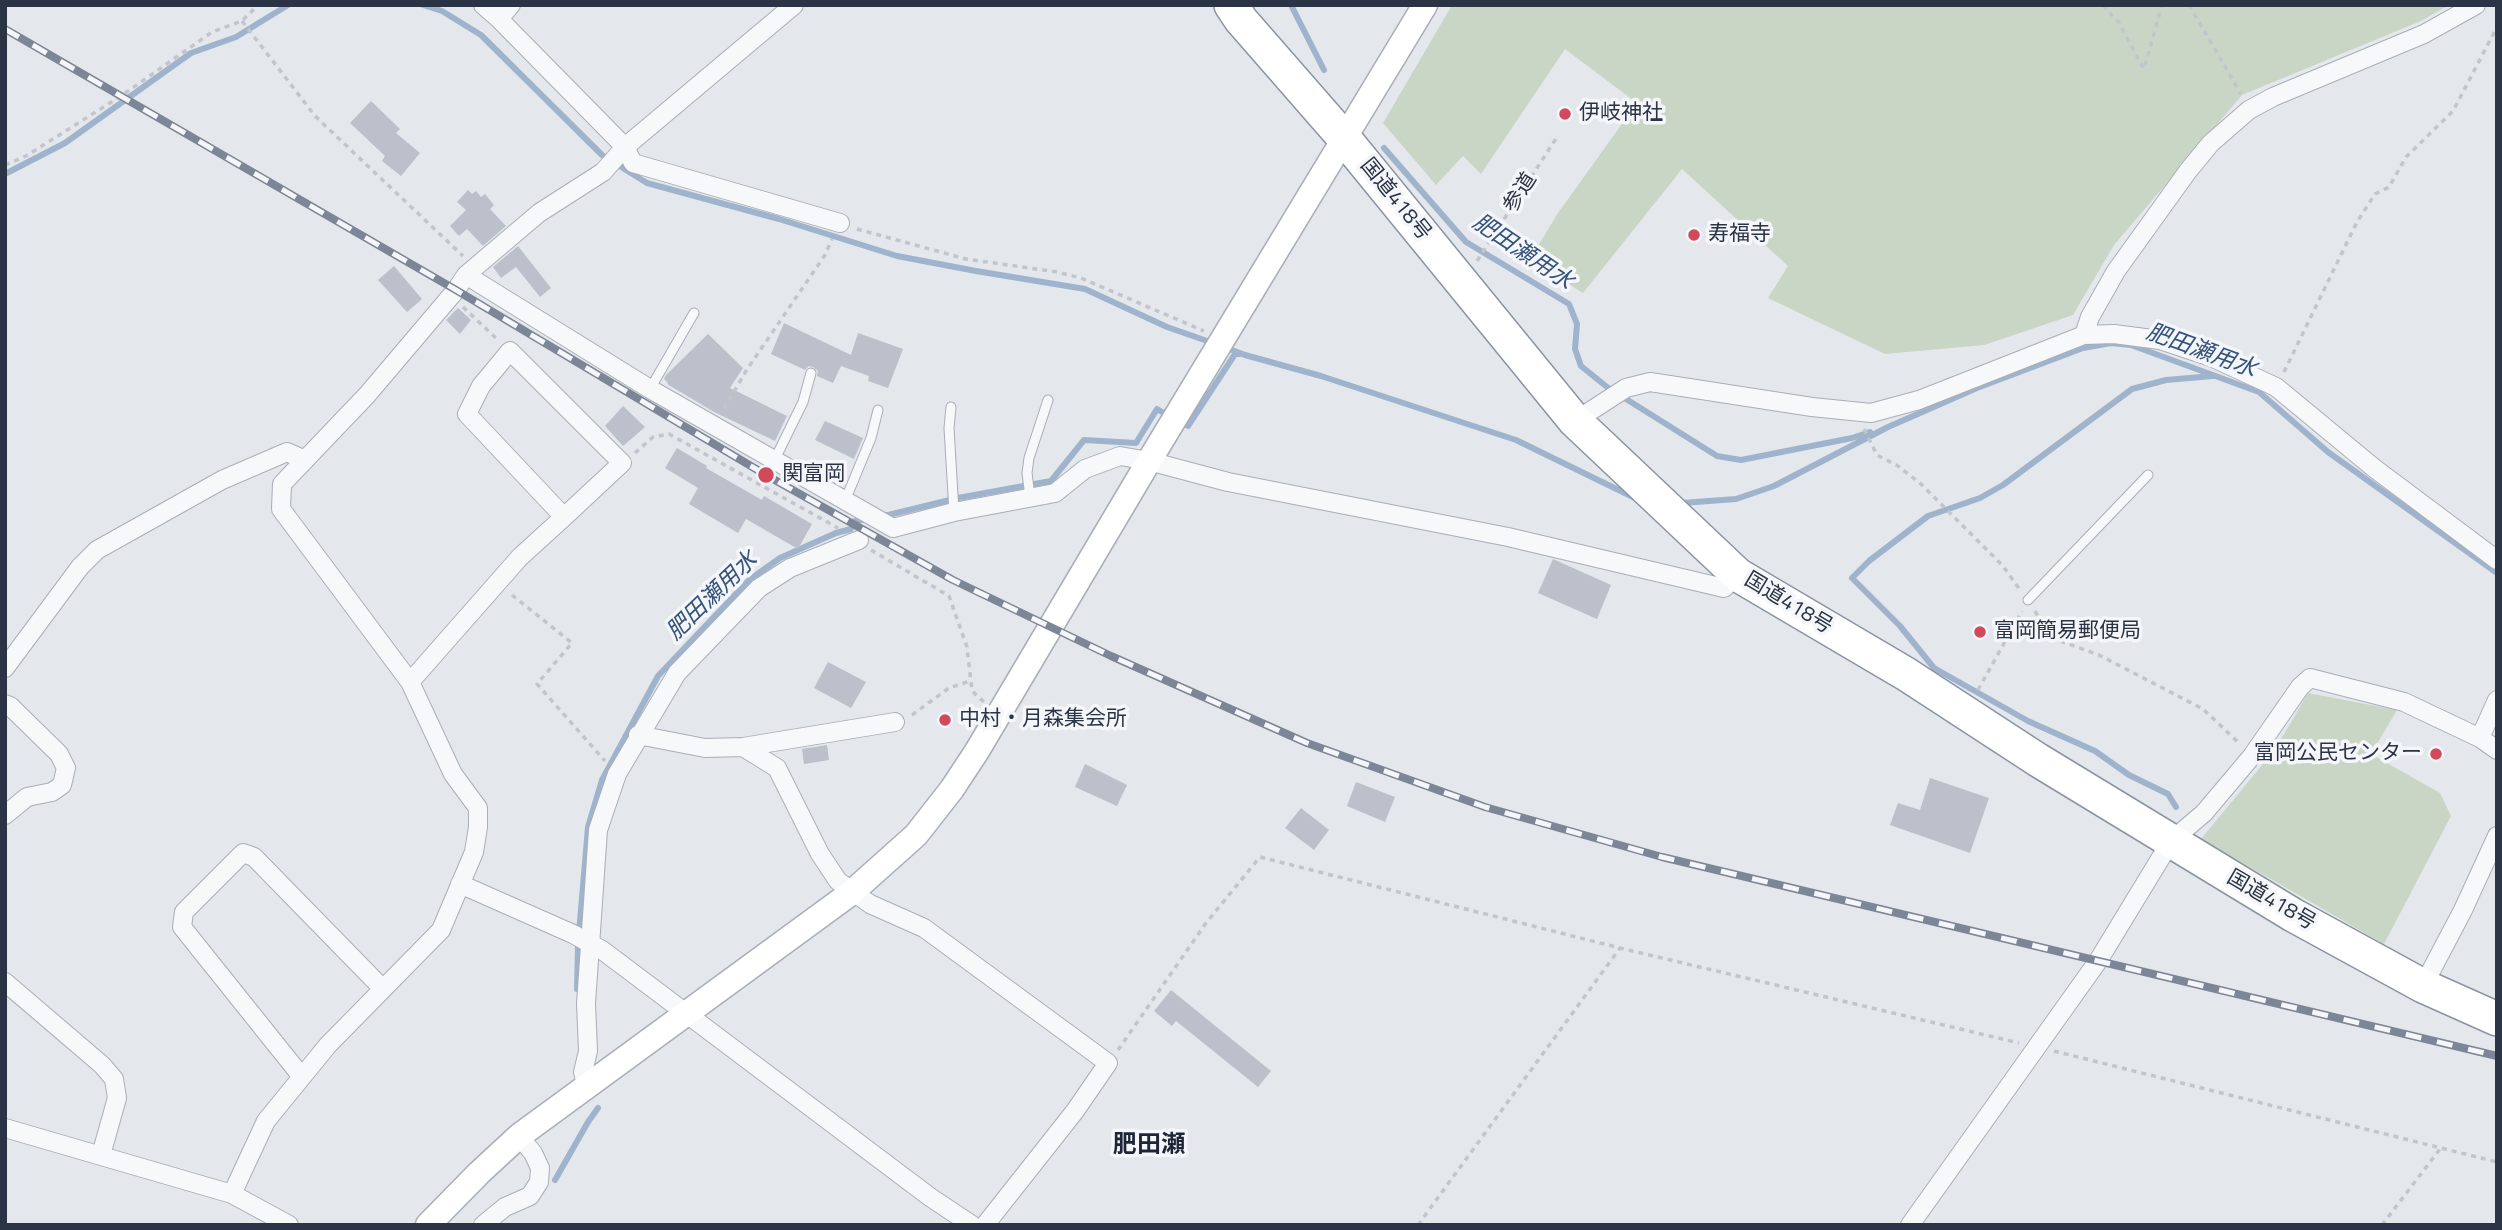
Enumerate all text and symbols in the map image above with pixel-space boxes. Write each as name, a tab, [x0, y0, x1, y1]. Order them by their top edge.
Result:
place label: 伊岐神社	[1579, 101, 1663, 127]
marker: 伊岐神社	[1557, 106, 1573, 122]
street label: 国道418号	[1354, 154, 1436, 246]
street label: 参道	[1499, 169, 1543, 217]
water label: 肥田瀬用水	[1467, 209, 1577, 297]
place label: 寿福寺	[1708, 222, 1771, 248]
marker: 寿福寺	[1686, 227, 1702, 243]
water label: 肥田瀬用水	[2142, 319, 2260, 385]
place label: 関富岡	[782, 462, 845, 488]
marker: 関富岡	[756, 465, 776, 485]
water label: 肥田瀬用水	[662, 547, 764, 647]
street label: 国道418号	[1739, 568, 1837, 640]
place label: 富岡簡易郵便局	[1994, 619, 2141, 645]
marker: 富岡簡易郵便局	[1972, 624, 1988, 640]
place label: 中村・月森集会所	[959, 707, 1127, 733]
marker: 中村・月森集会所	[937, 712, 953, 728]
place label: 富岡公民センター	[2254, 741, 2422, 767]
marker: 富岡公民センター	[2428, 746, 2444, 762]
street label: 国道418号	[2222, 866, 2320, 936]
district label: 肥田瀬	[1113, 1132, 1185, 1160]

